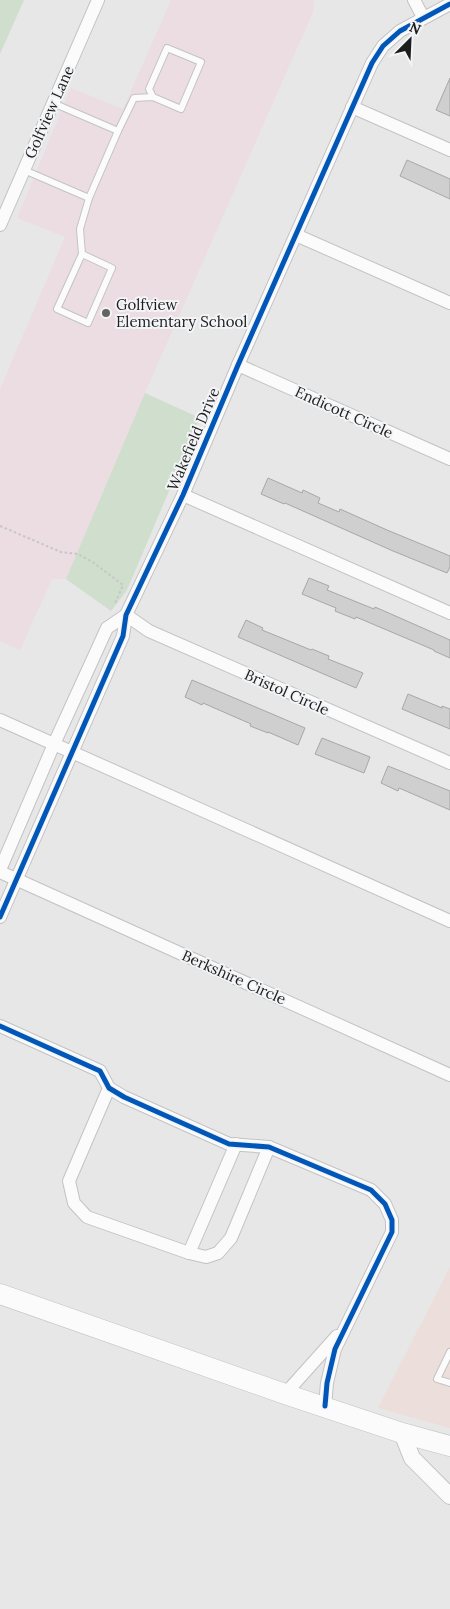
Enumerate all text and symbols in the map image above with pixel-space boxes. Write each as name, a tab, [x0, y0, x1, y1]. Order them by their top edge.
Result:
north arrow	[385, 15, 435, 65]
text: N	[407, 18, 424, 39]
street label: Golfview Lane	[20, 63, 78, 161]
place label: Golfview Elementary School	[116, 295, 247, 331]
marker: Golfview Elementary School	[100, 307, 112, 319]
street label: Endicott Circle	[292, 382, 396, 442]
street label: Wakefield Drive	[163, 385, 223, 493]
street label: Bristol Circle	[242, 665, 332, 719]
street label: Berkshire Circle	[179, 946, 289, 1008]

